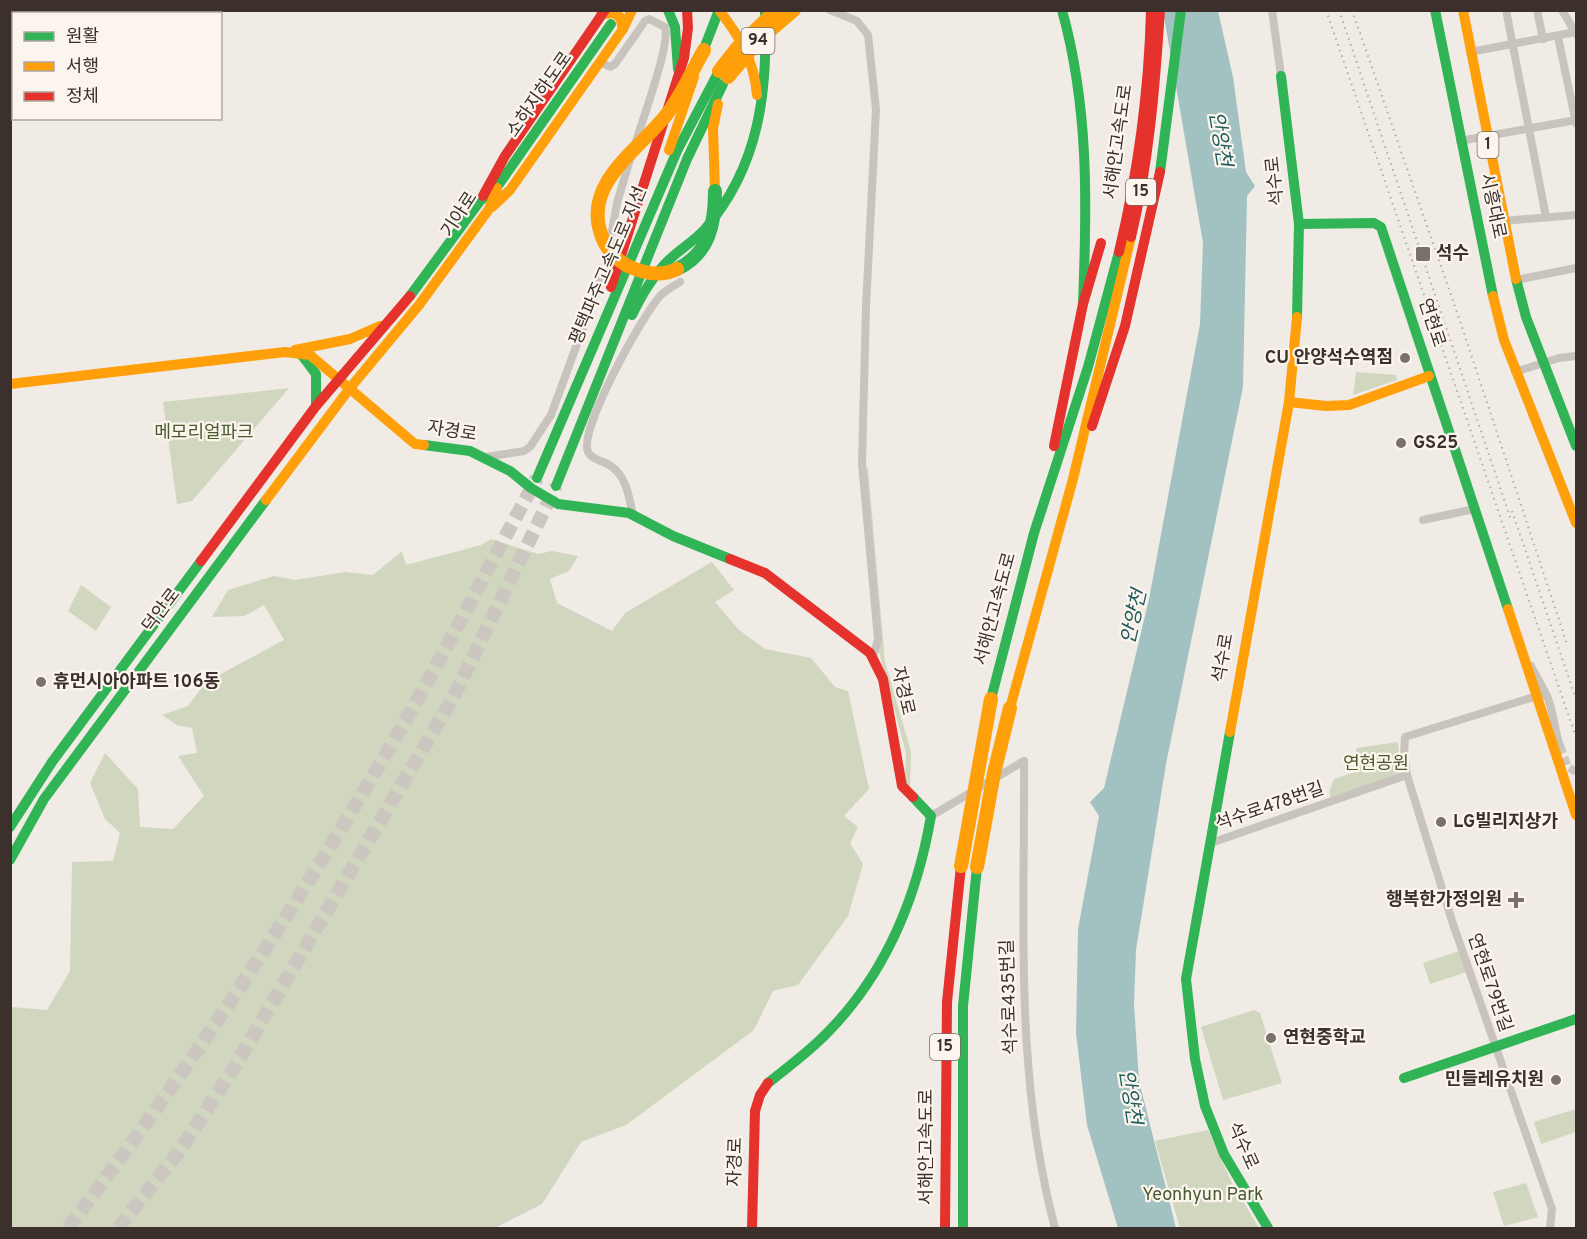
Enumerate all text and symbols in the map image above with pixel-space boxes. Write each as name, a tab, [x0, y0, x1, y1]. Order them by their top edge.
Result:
legend	[12, 12, 222, 120]
text: 원활	[66, 26, 99, 49]
road number: 94	[742, 28, 774, 54]
street label: 소하지하도로	[502, 48, 578, 142]
text: 서행	[66, 56, 99, 79]
street label: 서해안고속도로	[1100, 83, 1138, 201]
text: 정체	[66, 86, 99, 109]
water label: 안양천	[1202, 110, 1237, 171]
road number: 1	[1478, 132, 1498, 158]
street label: 석수로	[1262, 155, 1290, 207]
street label: 시흥대로	[1474, 171, 1510, 241]
road number: 15	[1126, 179, 1156, 205]
street label: 평택파주고속도로 지선	[565, 183, 653, 349]
street label: 기아로	[437, 188, 483, 242]
place label: 석수	[1436, 243, 1469, 266]
marker: 석수	[1414, 245, 1432, 263]
street label: 연현로	[1412, 296, 1450, 350]
place label: CU 안양석수역점	[1265, 347, 1393, 370]
marker: CU 안양석수역점	[1398, 351, 1412, 365]
street label: 자경로	[426, 417, 478, 447]
park label: 메모리얼파크	[154, 422, 254, 445]
place label: GS25	[1413, 432, 1458, 455]
marker: GS25	[1394, 436, 1408, 450]
street label: 서해안고속도로	[970, 550, 1022, 668]
street label: 덕안로	[138, 584, 186, 638]
water label: 안양천	[1116, 585, 1154, 647]
street label: 석수로	[1208, 632, 1240, 684]
street label: 자경로	[885, 664, 919, 718]
place label: 휴먼시아아파트 106동	[53, 671, 220, 694]
marker: 휴먼시아아파트 106동	[34, 675, 48, 689]
park label: 연현공원	[1343, 753, 1409, 776]
street label: 석수로478번길	[1213, 778, 1327, 836]
place label: LG빌리지상가	[1453, 811, 1558, 834]
marker: LG빌리지상가	[1434, 815, 1448, 829]
place label: 행복한가정의원	[1386, 889, 1502, 912]
marker: 행복한가정의원	[1507, 891, 1525, 909]
street label: 연현로79번길	[1461, 931, 1517, 1035]
street label: 석수로435번길	[996, 939, 1024, 1055]
place label: 연현중학교	[1283, 1027, 1366, 1050]
marker: 연현중학교	[1264, 1031, 1278, 1045]
road number: 15	[930, 1034, 960, 1060]
water label: 안양천	[1112, 1068, 1147, 1129]
place label: 민들레유치원	[1445, 1069, 1544, 1092]
marker: 민들레유치원	[1549, 1073, 1563, 1087]
street label: 서해안고속도로	[916, 1089, 939, 1205]
street label: 석수로	[1221, 1119, 1263, 1173]
street label: 자경로	[724, 1137, 748, 1187]
park label: Yeonhyun Park	[1142, 1184, 1264, 1207]

